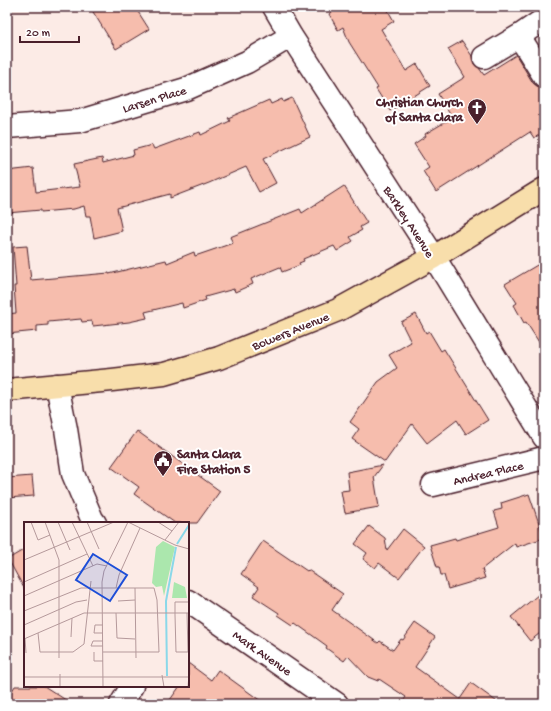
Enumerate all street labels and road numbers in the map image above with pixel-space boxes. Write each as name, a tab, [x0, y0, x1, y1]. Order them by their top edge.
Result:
street label: Larsen Place	[121, 84, 189, 117]
street label: Barkley Avenue	[379, 183, 437, 261]
street label: Bowers Avenue	[249, 310, 332, 355]
street label: Andrea Place	[452, 459, 525, 490]
street label: Mark Avenue	[229, 628, 294, 680]

